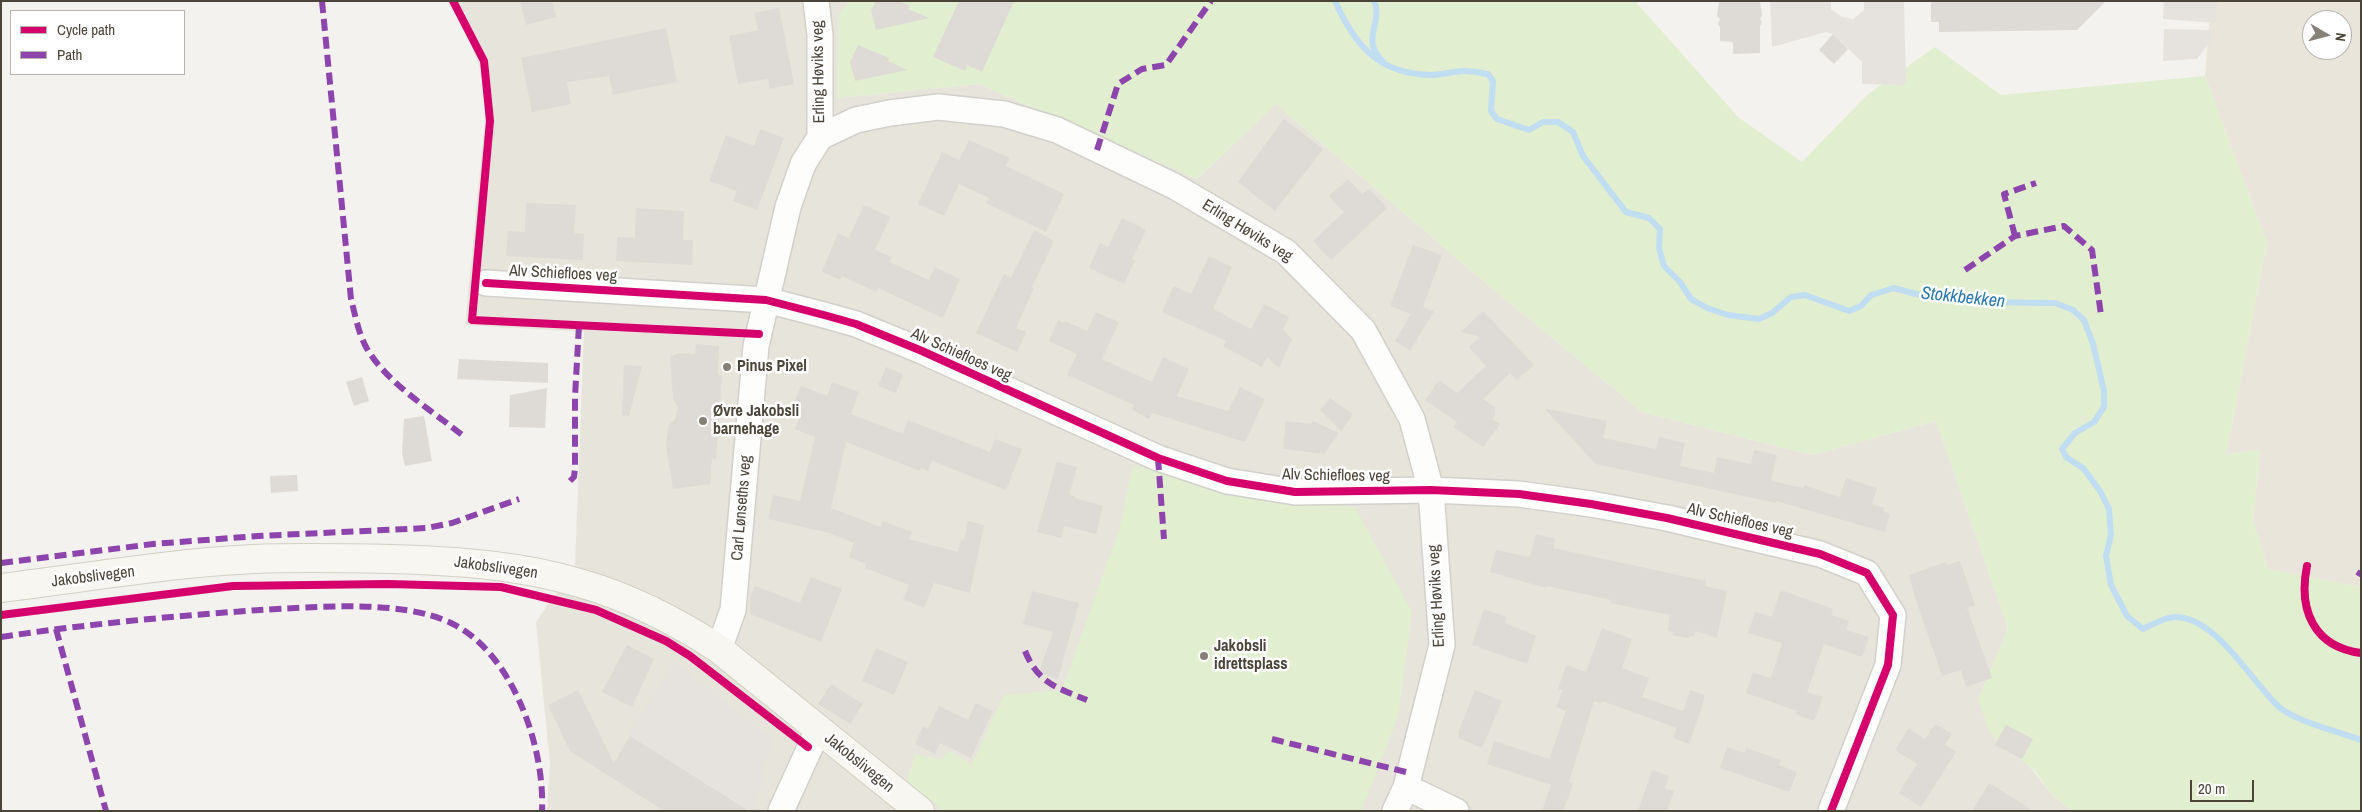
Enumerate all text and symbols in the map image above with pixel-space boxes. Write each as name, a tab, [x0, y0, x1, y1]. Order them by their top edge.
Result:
legend	[10, 10, 185, 75]
north arrow	[2302, 10, 2352, 60]
text: Cycle path	[57, 19, 115, 40]
street label: Erling Høviks veg	[809, 20, 829, 124]
text: N	[2331, 32, 2350, 42]
text: Path	[57, 44, 82, 65]
street label: Erling Høviks veg	[1198, 196, 1296, 266]
street label: Alv Schiefloes veg	[509, 262, 617, 286]
water label: Stokkbekken	[1920, 283, 2006, 313]
street label: Alv Schiefloes veg	[908, 324, 1014, 386]
place label: Pinus Pixel	[737, 357, 807, 377]
marker: Pinus Pixel	[721, 361, 733, 373]
place label: Øvre Jakobsli barnehage	[713, 402, 799, 440]
marker: Øvre Jakobsli barnehage	[697, 415, 709, 427]
street label: Carl Lønseths veg	[728, 454, 756, 562]
street label: Alv Schiefloes veg	[1282, 465, 1390, 487]
street label: Alv Schiefloes veg	[1685, 500, 1795, 542]
street label: Erling Høviks veg	[1425, 544, 1449, 648]
street label: Jakobslivegen	[453, 553, 539, 583]
street label: Jakobslivegen	[50, 562, 136, 592]
place label: Jakobsli idrettsplass	[1214, 637, 1288, 675]
marker: Jakobsli idrettsplass	[1198, 650, 1210, 662]
street label: Jakobslivegen	[820, 729, 898, 797]
scale bar	[2192, 770, 2256, 802]
text: 20 m	[2198, 778, 2225, 799]

